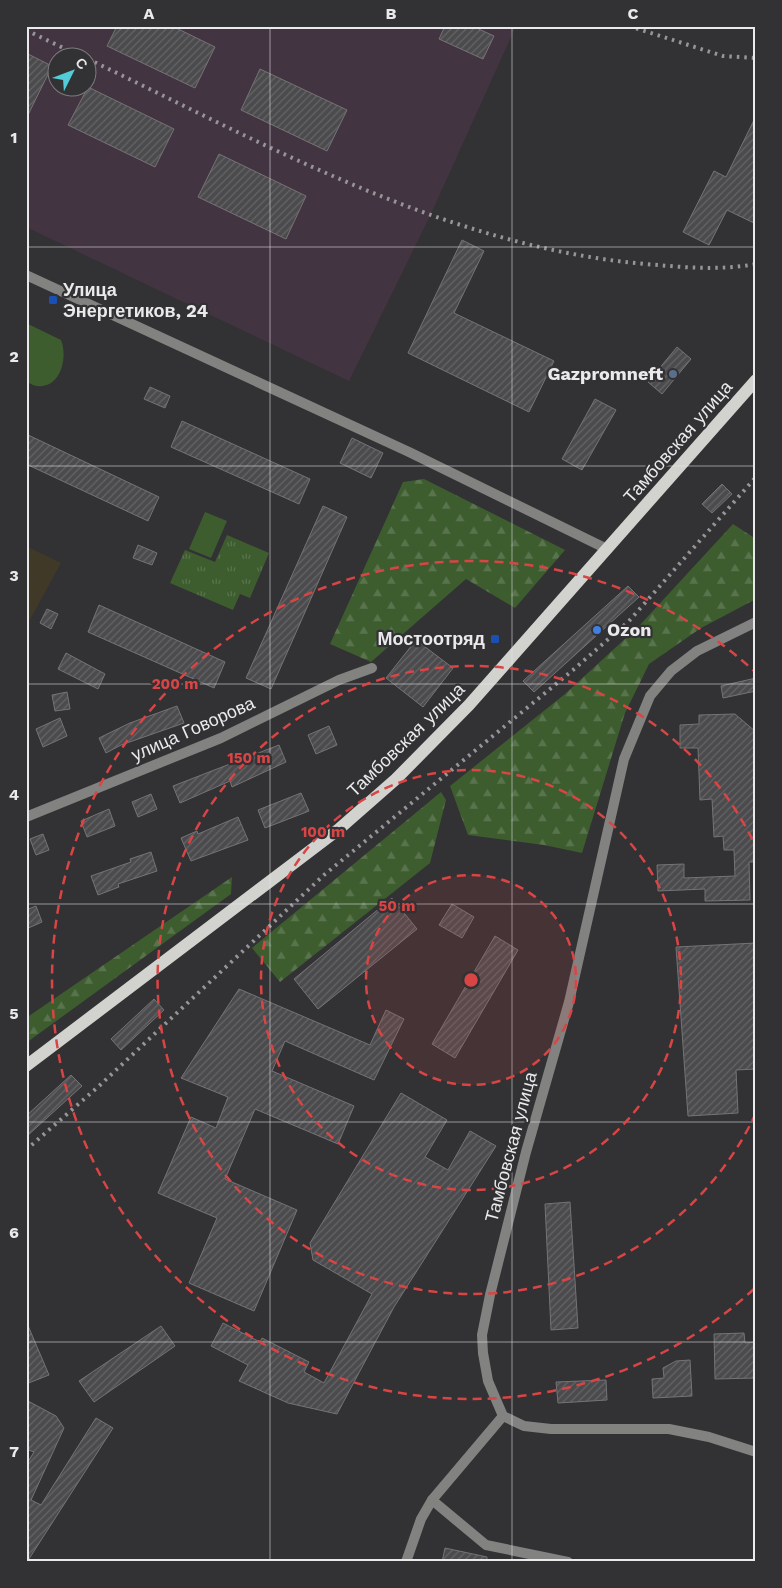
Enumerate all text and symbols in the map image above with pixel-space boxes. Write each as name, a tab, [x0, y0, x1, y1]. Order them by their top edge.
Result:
text: A	[144, 4, 155, 23]
text: B	[386, 4, 397, 23]
text: C	[628, 4, 639, 23]
north arrow	[48, 48, 98, 98]
text: С	[72, 54, 91, 72]
text: 1	[11, 128, 17, 147]
place label: Улица Энергетиков, 24	[63, 279, 209, 321]
marker: Улица Энергетиков, 24	[47, 294, 59, 306]
text: 2	[9, 347, 19, 366]
place label: Gazpromneft	[547, 363, 663, 384]
marker: Gazpromneft	[667, 368, 679, 380]
street label: Тамбовская улица	[619, 376, 737, 507]
text: 3	[9, 566, 19, 585]
place label: Ozon	[607, 619, 651, 640]
marker: Ozon	[591, 624, 603, 636]
place label: Мостоотряд	[378, 628, 486, 649]
marker: Мостоотряд	[489, 633, 501, 645]
text: 200 m	[152, 675, 198, 693]
street label: Тамбовская улица	[343, 678, 469, 801]
street label: улица Говорова	[128, 692, 259, 765]
text: 150 m	[227, 749, 271, 767]
text: 4	[9, 785, 19, 804]
text: 100 m	[301, 823, 345, 841]
text: 50 m	[379, 897, 415, 915]
centre of rings	[462, 971, 480, 989]
text: 5	[9, 1004, 19, 1023]
street label: Тамбовская улица	[480, 1068, 541, 1224]
text: 6	[9, 1223, 19, 1242]
text: 7	[9, 1442, 19, 1461]

